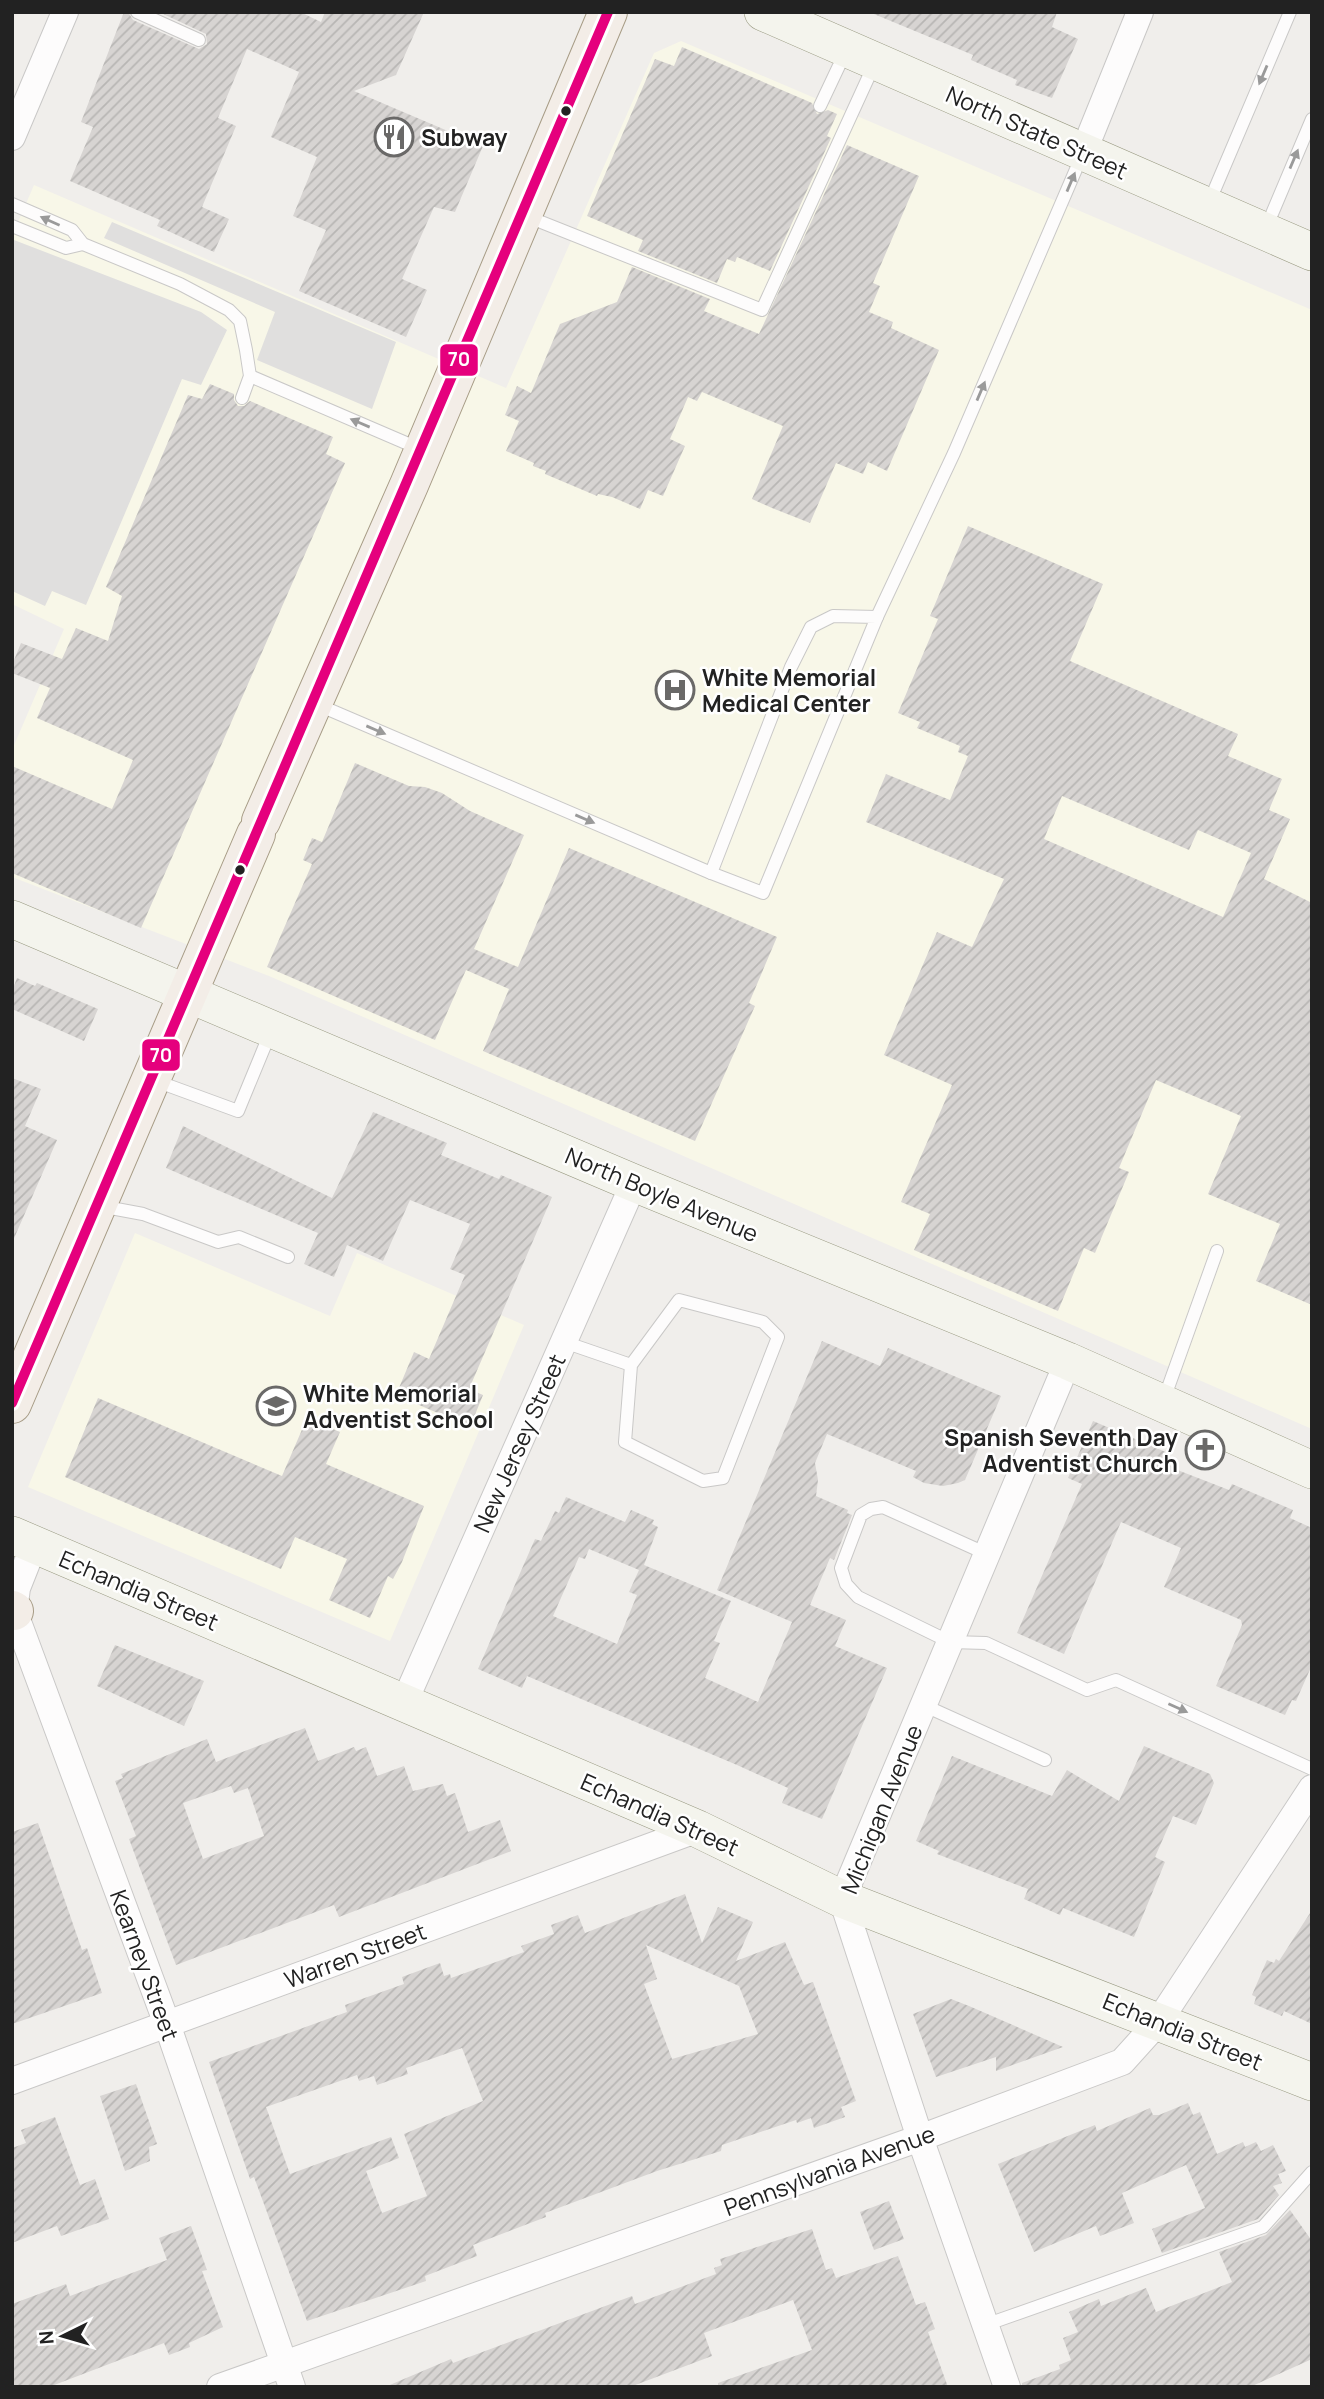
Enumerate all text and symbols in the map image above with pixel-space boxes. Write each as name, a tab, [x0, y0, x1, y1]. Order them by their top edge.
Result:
one-way arrow	[1258, 65, 1269, 86]
street label: North State Street	[941, 78, 1133, 186]
unlabelled marker	[559, 104, 573, 118]
restaurant icon: Subway	[373, 116, 415, 158]
place label: Subway	[421, 121, 508, 153]
one-way arrow	[1289, 149, 1300, 170]
one-way arrow	[1065, 171, 1076, 192]
one-way arrow	[40, 215, 61, 226]
line badge: 70	[439, 343, 479, 377]
text: 70	[448, 346, 470, 372]
one-way arrow	[976, 380, 987, 401]
one-way arrow	[350, 417, 370, 429]
place label: White Memorial Medical Center	[702, 661, 876, 719]
hospital icon: White Memorial Medical Center	[654, 669, 696, 711]
one-way arrow	[365, 724, 386, 735]
one-way arrow	[575, 813, 595, 825]
unlabelled marker	[233, 863, 247, 877]
line badge: 70	[141, 1038, 181, 1072]
text: 70	[150, 1042, 172, 1068]
street label: North Boyle Avenue	[561, 1139, 763, 1249]
street label: New Jersey Street	[465, 1349, 573, 1537]
place label: White Memorial Adventist School	[303, 1377, 494, 1435]
school or university icon: White Memorial Adventist School	[255, 1385, 297, 1427]
place label: Spanish Seventh Day Adventist Church	[944, 1421, 1178, 1479]
church icon: Spanish Seventh Day Adventist Church	[1184, 1429, 1226, 1471]
street label: Echandia Street	[55, 1542, 223, 1638]
one-way arrow	[1168, 1703, 1189, 1714]
street label: Michigan Avenue	[832, 1720, 930, 1898]
street label: Echandia Street	[576, 1765, 744, 1863]
street label: Kearney Street	[103, 1885, 187, 2045]
street label: Warren Street	[280, 1915, 430, 1995]
street label: Echandia Street	[1098, 1984, 1268, 2078]
street label: Pennsylvania Avenue	[719, 2117, 939, 2223]
north arrow	[28, 2301, 98, 2371]
text: N	[33, 2330, 60, 2345]

